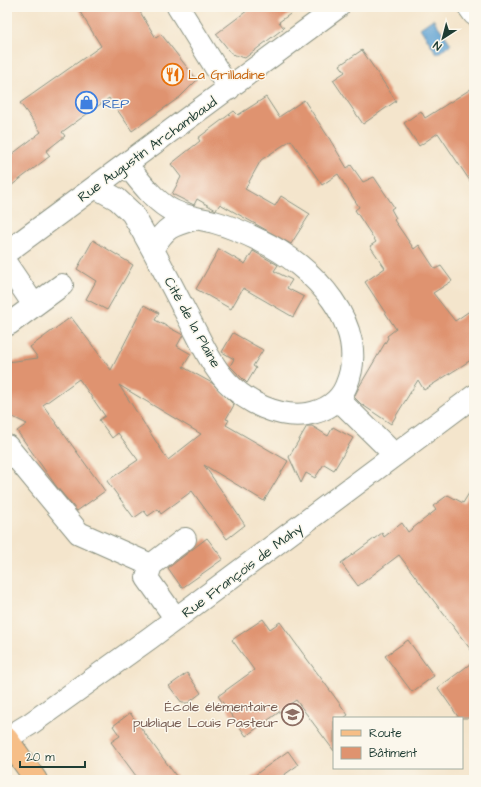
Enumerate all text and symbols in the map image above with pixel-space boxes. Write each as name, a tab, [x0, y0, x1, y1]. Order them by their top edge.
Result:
north arrow	[423, 18, 463, 58]
text: N	[430, 38, 445, 54]
restaurant icon: La Grilladine	[160, 61, 186, 87]
place label: La Grilladine	[188, 65, 266, 85]
shop icon: REP	[73, 90, 99, 116]
street label: Rue Augustin Archambaud	[74, 92, 221, 207]
place label: REP	[102, 94, 129, 114]
street label: Cité de la Plaine	[159, 273, 226, 372]
street label: Rue François de Mahy	[178, 518, 308, 623]
place label: École élémentaire publique Louis Pasteur	[133, 697, 278, 733]
school or university icon: École élémentaire publique Louis Pasteur	[280, 701, 306, 727]
legend	[333, 717, 463, 769]
text: Route	[369, 725, 402, 742]
scale bar	[20, 743, 85, 769]
text: Bâtiment	[369, 745, 417, 762]
text: 20 m	[26, 749, 55, 766]

